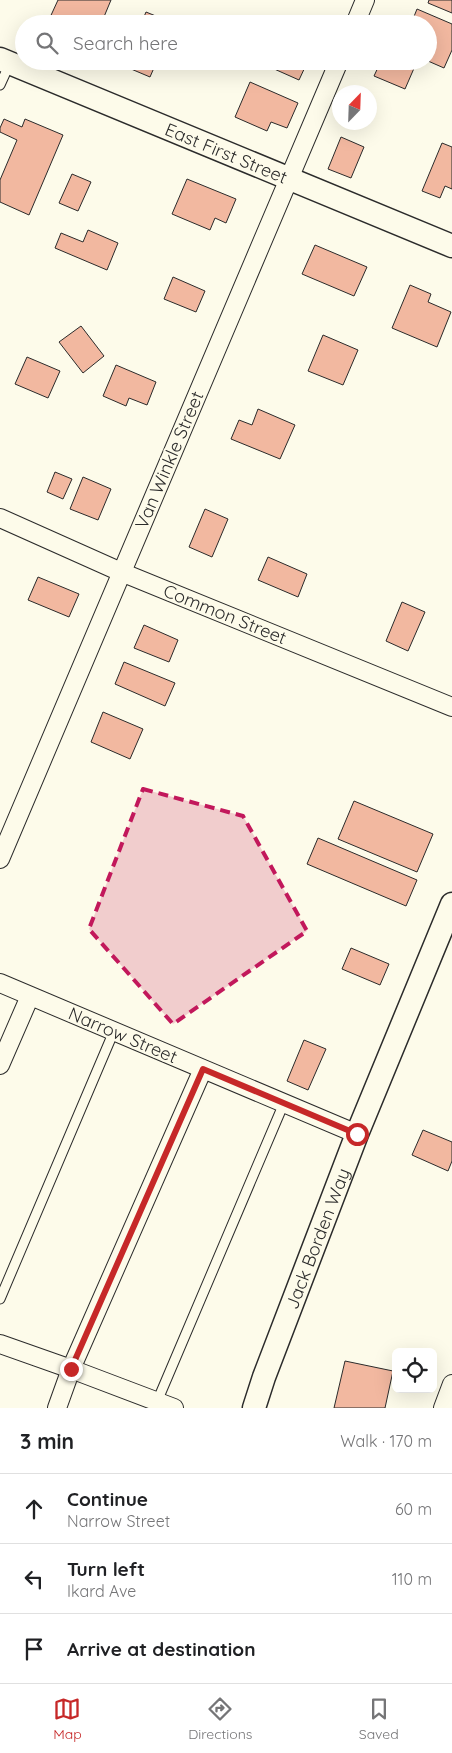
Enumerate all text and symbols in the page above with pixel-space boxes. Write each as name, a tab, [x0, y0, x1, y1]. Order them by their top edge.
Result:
search box	[15, 15, 437, 70]
icon: search	[33, 29, 61, 57]
text: Search here	[73, 31, 178, 55]
north arrow	[332, 85, 377, 130]
street label: East First Street	[162, 117, 291, 188]
street label: Van Winkle Street	[130, 388, 208, 532]
street label: Common Street	[160, 579, 290, 649]
street label: Narrow Street	[65, 1002, 181, 1068]
route start	[346, 1123, 369, 1146]
street label: Jack Borden Way	[280, 1165, 354, 1312]
map controls	[392, 1348, 437, 1393]
button: locate	[392, 1348, 437, 1393]
route end	[60, 1358, 83, 1381]
text: 3 min	[20, 1428, 74, 1454]
text: Walk · 170 m	[340, 1431, 432, 1451]
text: Continue	[67, 1487, 148, 1511]
icon: ahead	[20, 1495, 48, 1523]
text: 60 m	[395, 1499, 432, 1519]
text: Narrow Street	[67, 1511, 170, 1531]
text: Turn left	[67, 1557, 145, 1581]
icon: left	[20, 1565, 48, 1593]
text: 110 m	[392, 1569, 432, 1589]
text: Ikard Ave	[67, 1581, 136, 1601]
icon: arrive	[20, 1635, 48, 1663]
text: Arrive at destination	[67, 1637, 256, 1661]
tab: Map	[53, 1695, 82, 1743]
tab: Directions	[188, 1695, 252, 1743]
tab: Saved	[359, 1695, 399, 1743]

